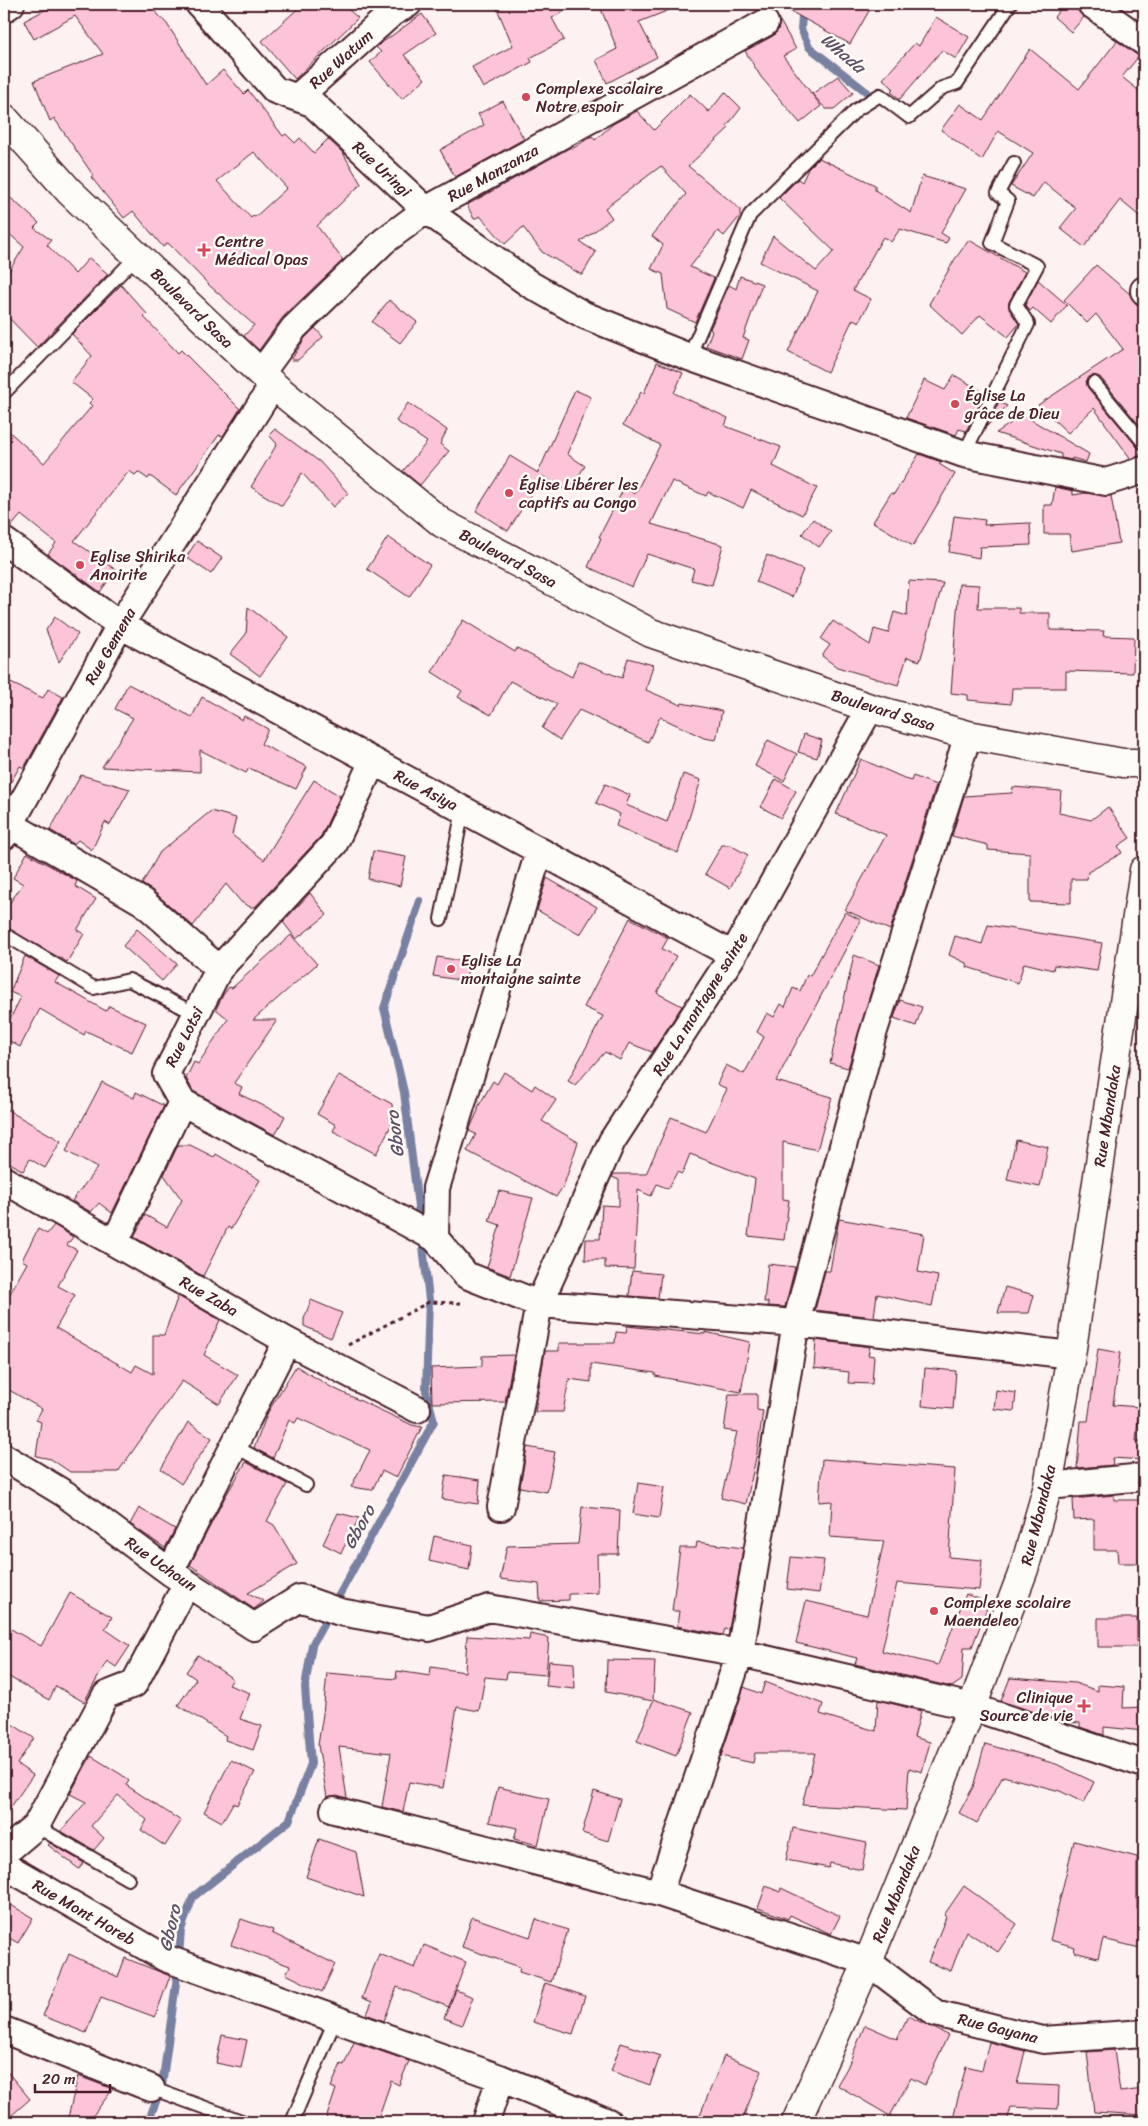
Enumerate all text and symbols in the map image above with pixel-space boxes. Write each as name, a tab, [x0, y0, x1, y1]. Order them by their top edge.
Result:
street label: Rue Watum	[302, 22, 380, 96]
water label: Whada	[813, 24, 874, 83]
place label: Complexe scolaire Notre espoir	[536, 74, 663, 121]
marker: Complexe scolaire Notre espoir	[520, 91, 532, 103]
street label: Rue Uringi	[345, 133, 419, 205]
street label: Rue Manzanza	[442, 135, 545, 210]
place label: Centre Médical Opas	[215, 227, 309, 274]
marker: Centre Médical Opas	[197, 243, 211, 257]
street label: Boulevard Sasa	[143, 260, 241, 356]
place label: Église La grâce de Dieu	[963, 381, 1060, 428]
marker: Église La grâce de Dieu	[949, 398, 961, 410]
place label: Église Libérer les captifs au Congo	[519, 470, 639, 517]
marker: Église Libérer les captifs au Congo	[503, 487, 515, 499]
street label: Boulevard Sasa	[454, 520, 562, 596]
place label: Eglise Shirika Anoirite	[89, 542, 186, 589]
marker: Eglise Shirika Anoirite	[74, 559, 86, 571]
street label: Rue Gemena	[76, 601, 144, 690]
street label: Boulevard Sasa	[828, 680, 938, 740]
street label: Rue Asiya	[389, 761, 463, 819]
street label: Rue La montagne sainte	[644, 926, 756, 1082]
place label: Eglise La montaigne sainte	[461, 946, 581, 993]
marker: Eglise La montaigne sainte	[445, 963, 457, 975]
street label: Rue Lotsi	[156, 1001, 212, 1072]
street label: Rue Mbandaka	[1085, 1062, 1130, 1169]
water label: Gboro	[376, 1107, 414, 1159]
street label: Rue Zaba	[174, 1267, 244, 1325]
street label: Rue Mbandaka	[1011, 1461, 1065, 1568]
water label: Gboro	[334, 1497, 385, 1555]
street label: Rue Uchoun	[119, 1528, 203, 1600]
place label: Complexe scolaire Maendeleo	[944, 1588, 1071, 1635]
marker: Complexe scolaire Maendeleo	[928, 1605, 940, 1617]
place label: Clinique Source de vie	[979, 1683, 1073, 1730]
marker: Clinique Source de vie	[1077, 1699, 1091, 1713]
street label: Rue Mbandaka	[863, 1840, 929, 1947]
street label: Rue Mont Horeb	[27, 1871, 141, 1953]
water label: Gboro	[149, 1900, 191, 1954]
street label: Rue Gayana	[955, 2004, 1042, 2052]
scale bar	[35, 2061, 110, 2093]
text: 20 m	[42, 2066, 76, 2092]

